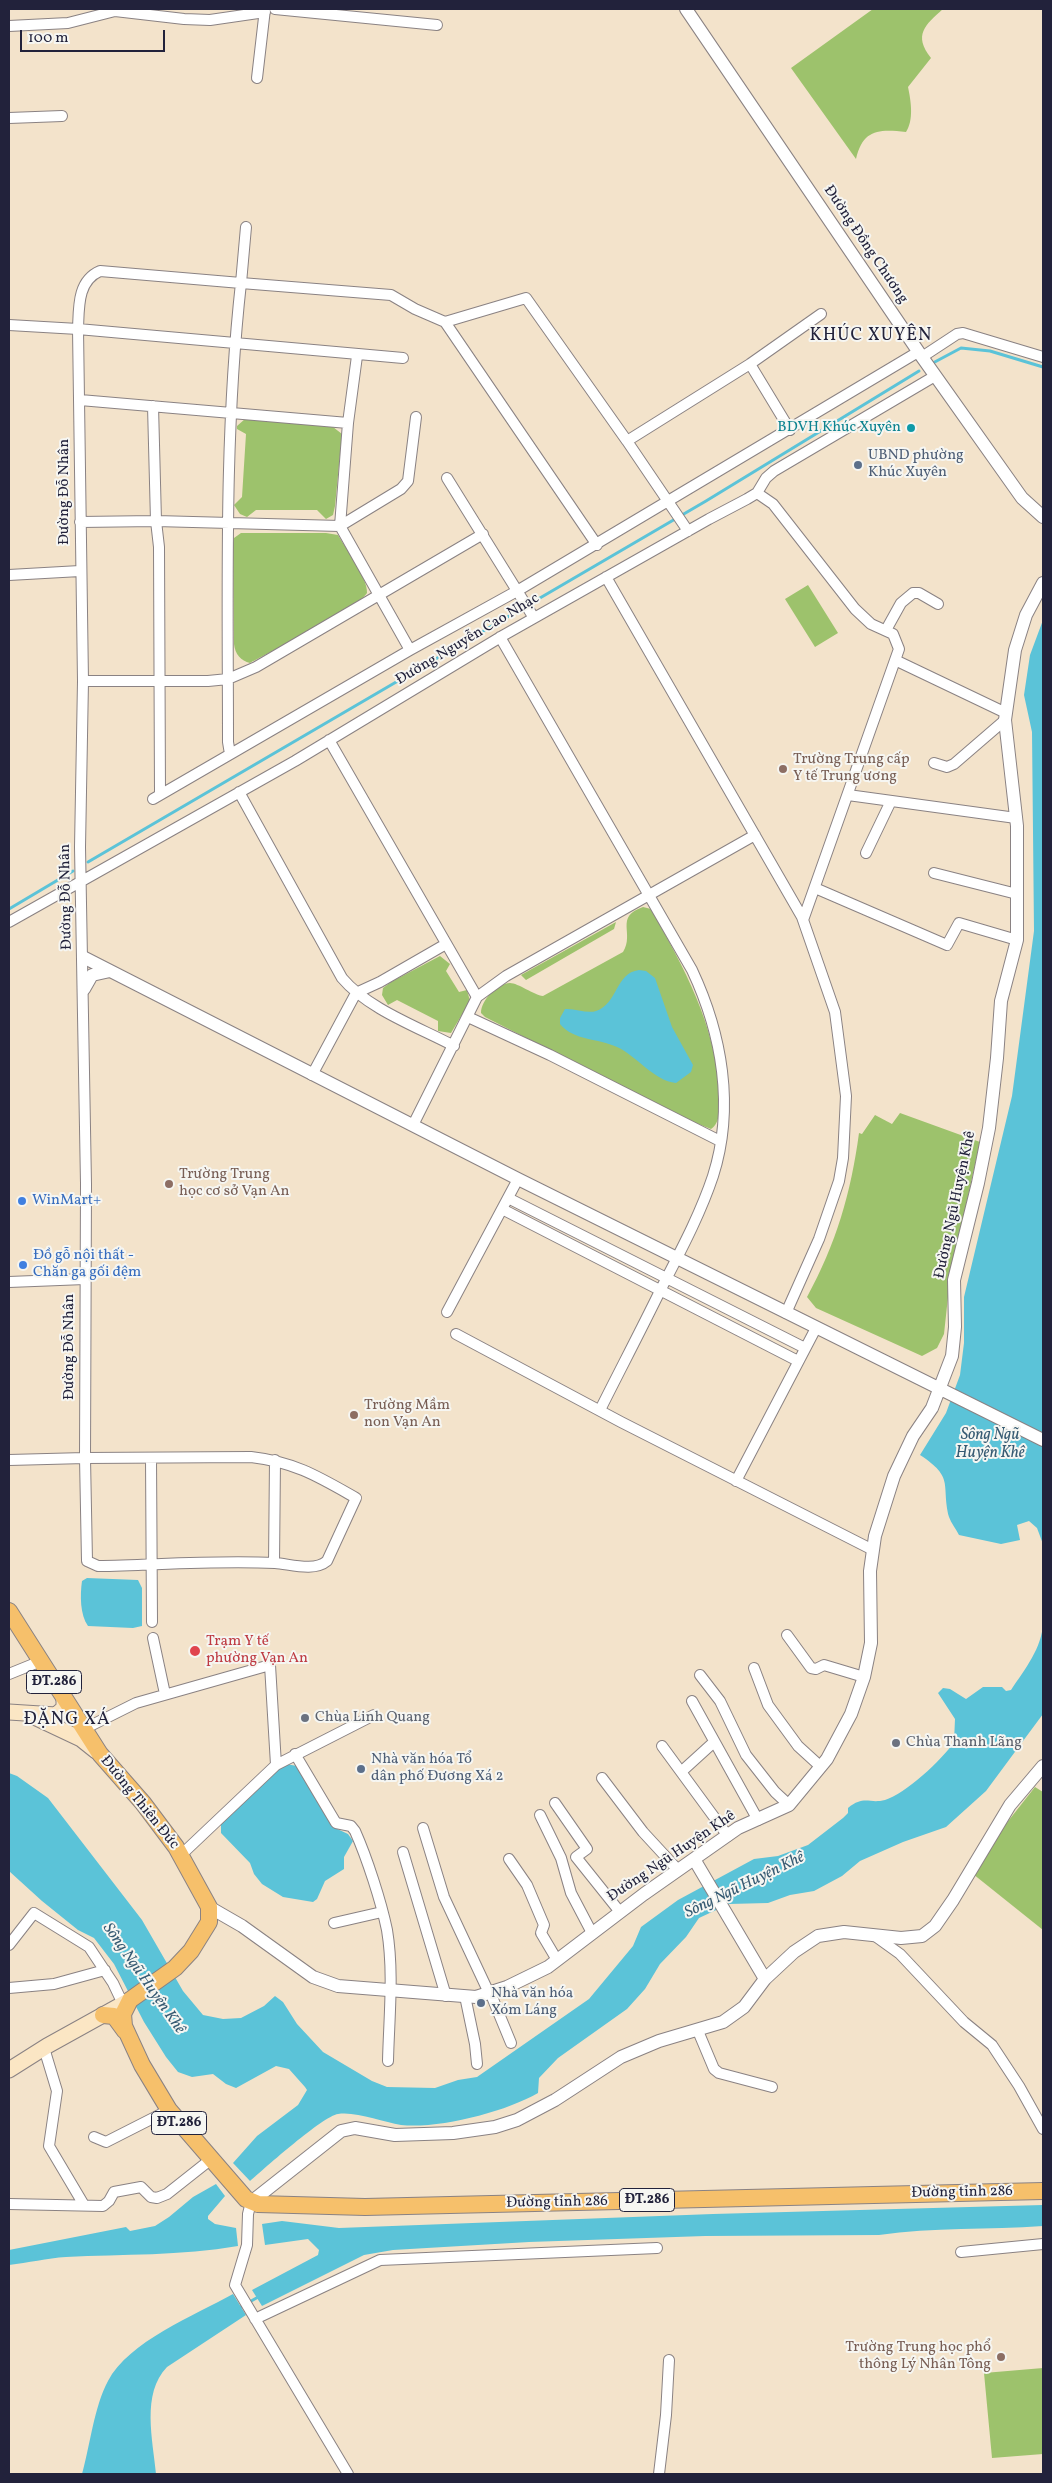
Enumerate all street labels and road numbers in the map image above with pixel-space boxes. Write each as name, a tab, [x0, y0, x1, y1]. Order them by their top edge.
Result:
street label: Đường Đồng Chương	[819, 182, 911, 308]
street label: Đường Đỗ Nhân	[56, 439, 74, 545]
street label: Đường Nguyễn Cao Nhạc	[393, 590, 543, 690]
street label: Đường Đỗ Nhân	[57, 844, 77, 950]
street label: Đường Ngũ Huyện Khê	[932, 1129, 980, 1281]
street label: Đường Đỗ Nhân	[61, 1294, 79, 1400]
road number: ĐT.286	[27, 1670, 82, 1694]
street label: Đường Thiên Đức	[96, 1753, 182, 1853]
street label: Đường Ngũ Huyện Khê	[605, 1807, 739, 1907]
road number: ĐT.286	[152, 2112, 206, 2134]
street label: Đường tỉnh 286	[911, 2183, 1013, 2203]
road number: ĐT.286	[620, 2188, 674, 2212]
street label: Đường tỉnh 286	[506, 2193, 608, 2213]

